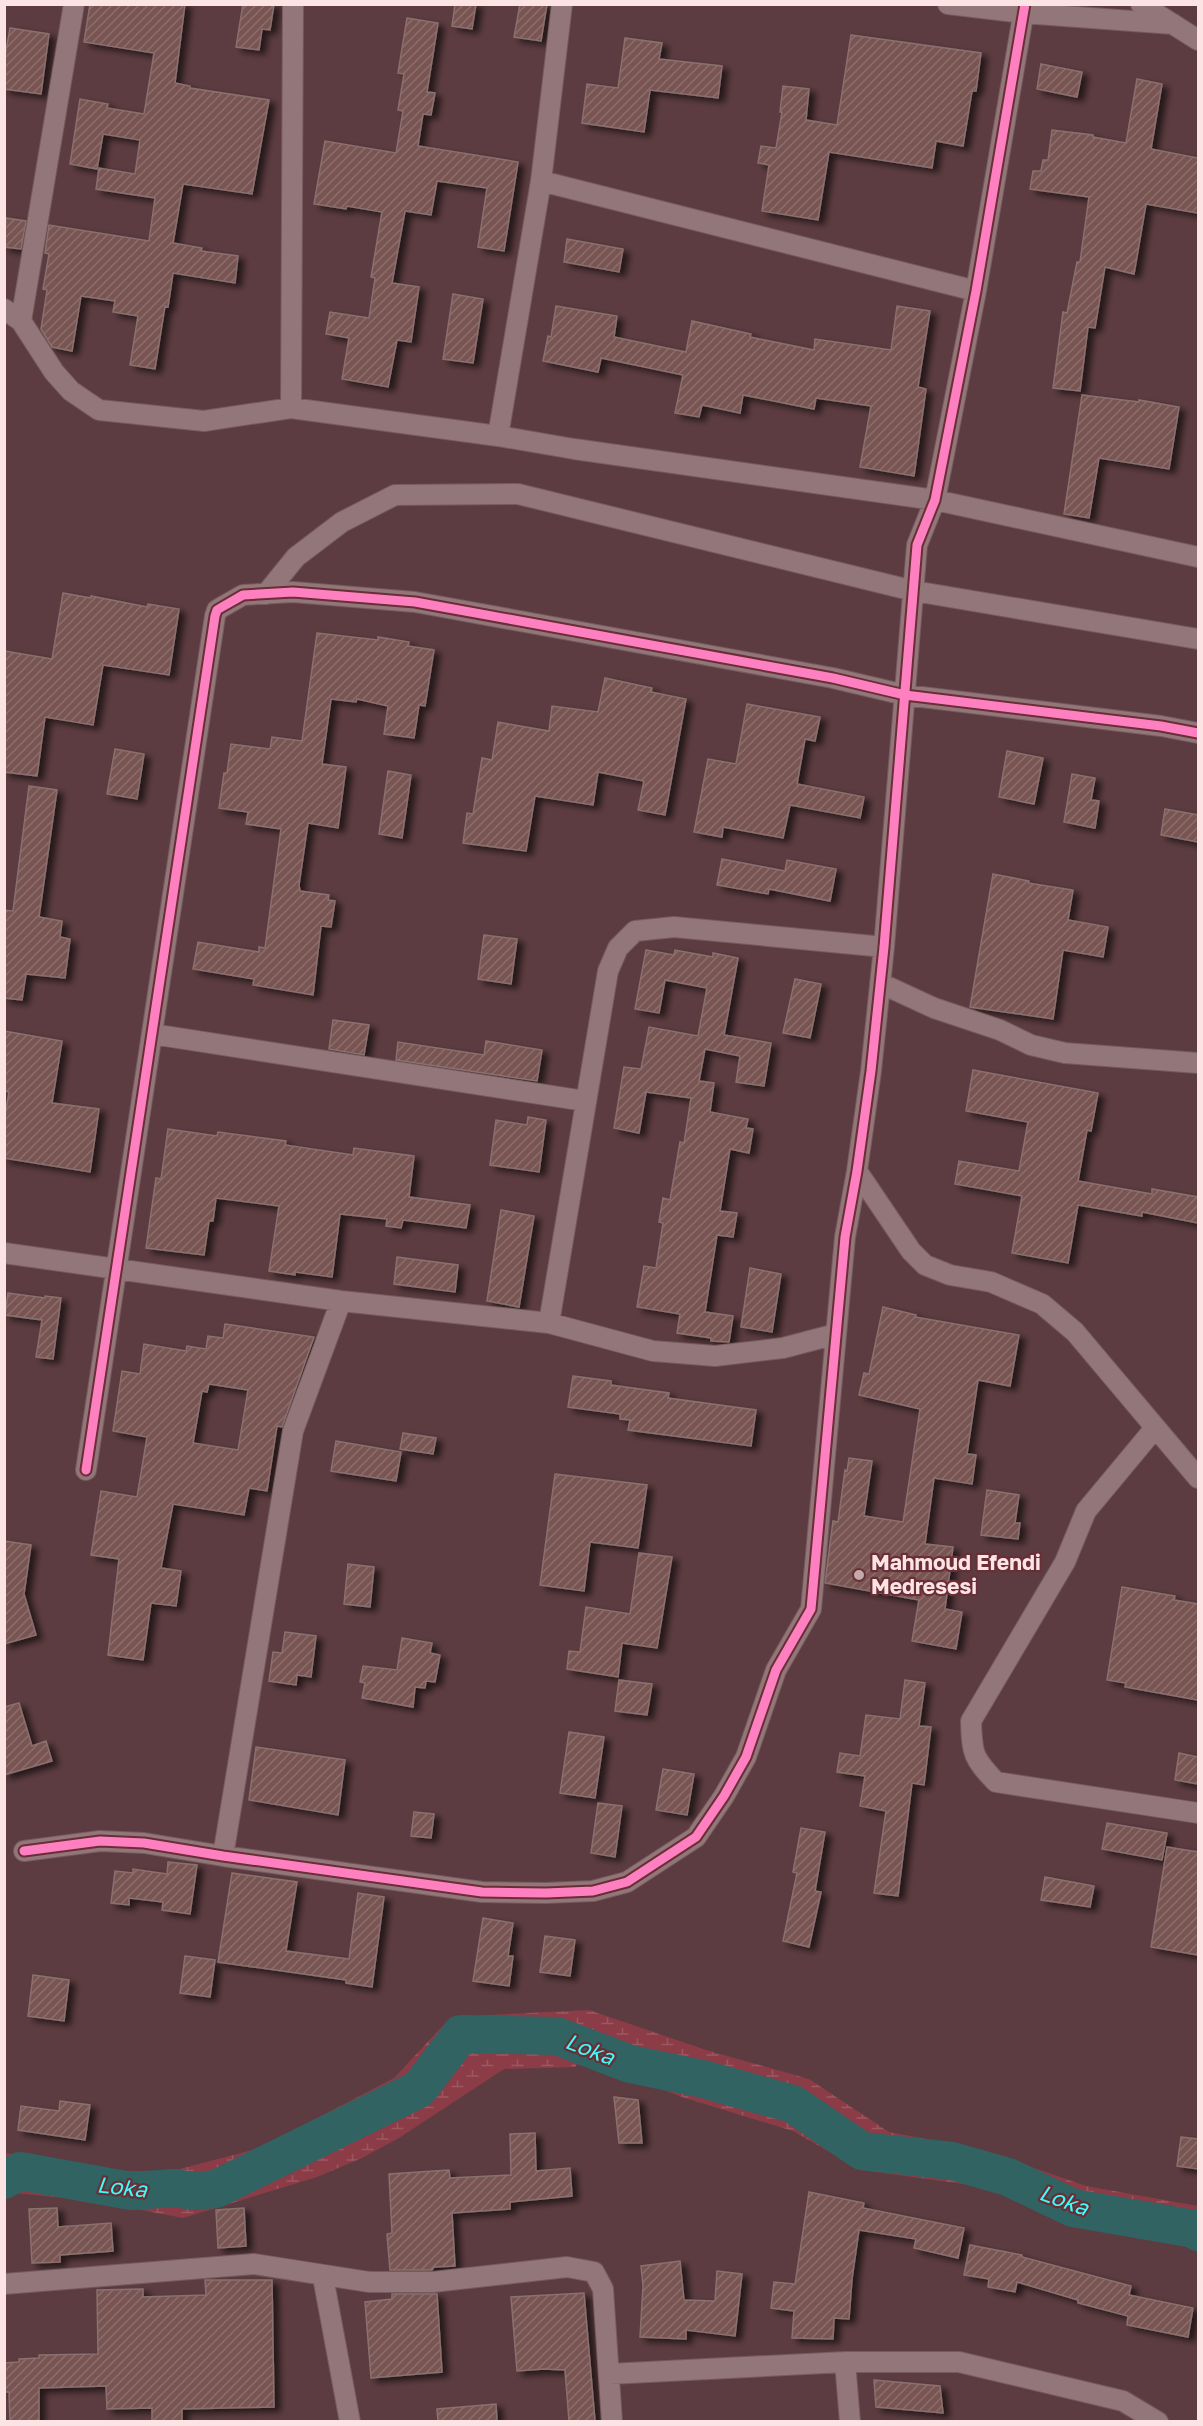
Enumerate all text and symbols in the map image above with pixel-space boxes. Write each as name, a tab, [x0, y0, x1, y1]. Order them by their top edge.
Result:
place label: Mahmoud Efendi Medresesi	[871, 1549, 1041, 1599]
marker: Mahmoud Efendi Medresesi	[852, 1568, 866, 1582]
water label: Loka	[562, 2027, 620, 2071]
water label: Loka	[96, 2170, 150, 2203]
water label: Loka	[1036, 2178, 1094, 2221]

